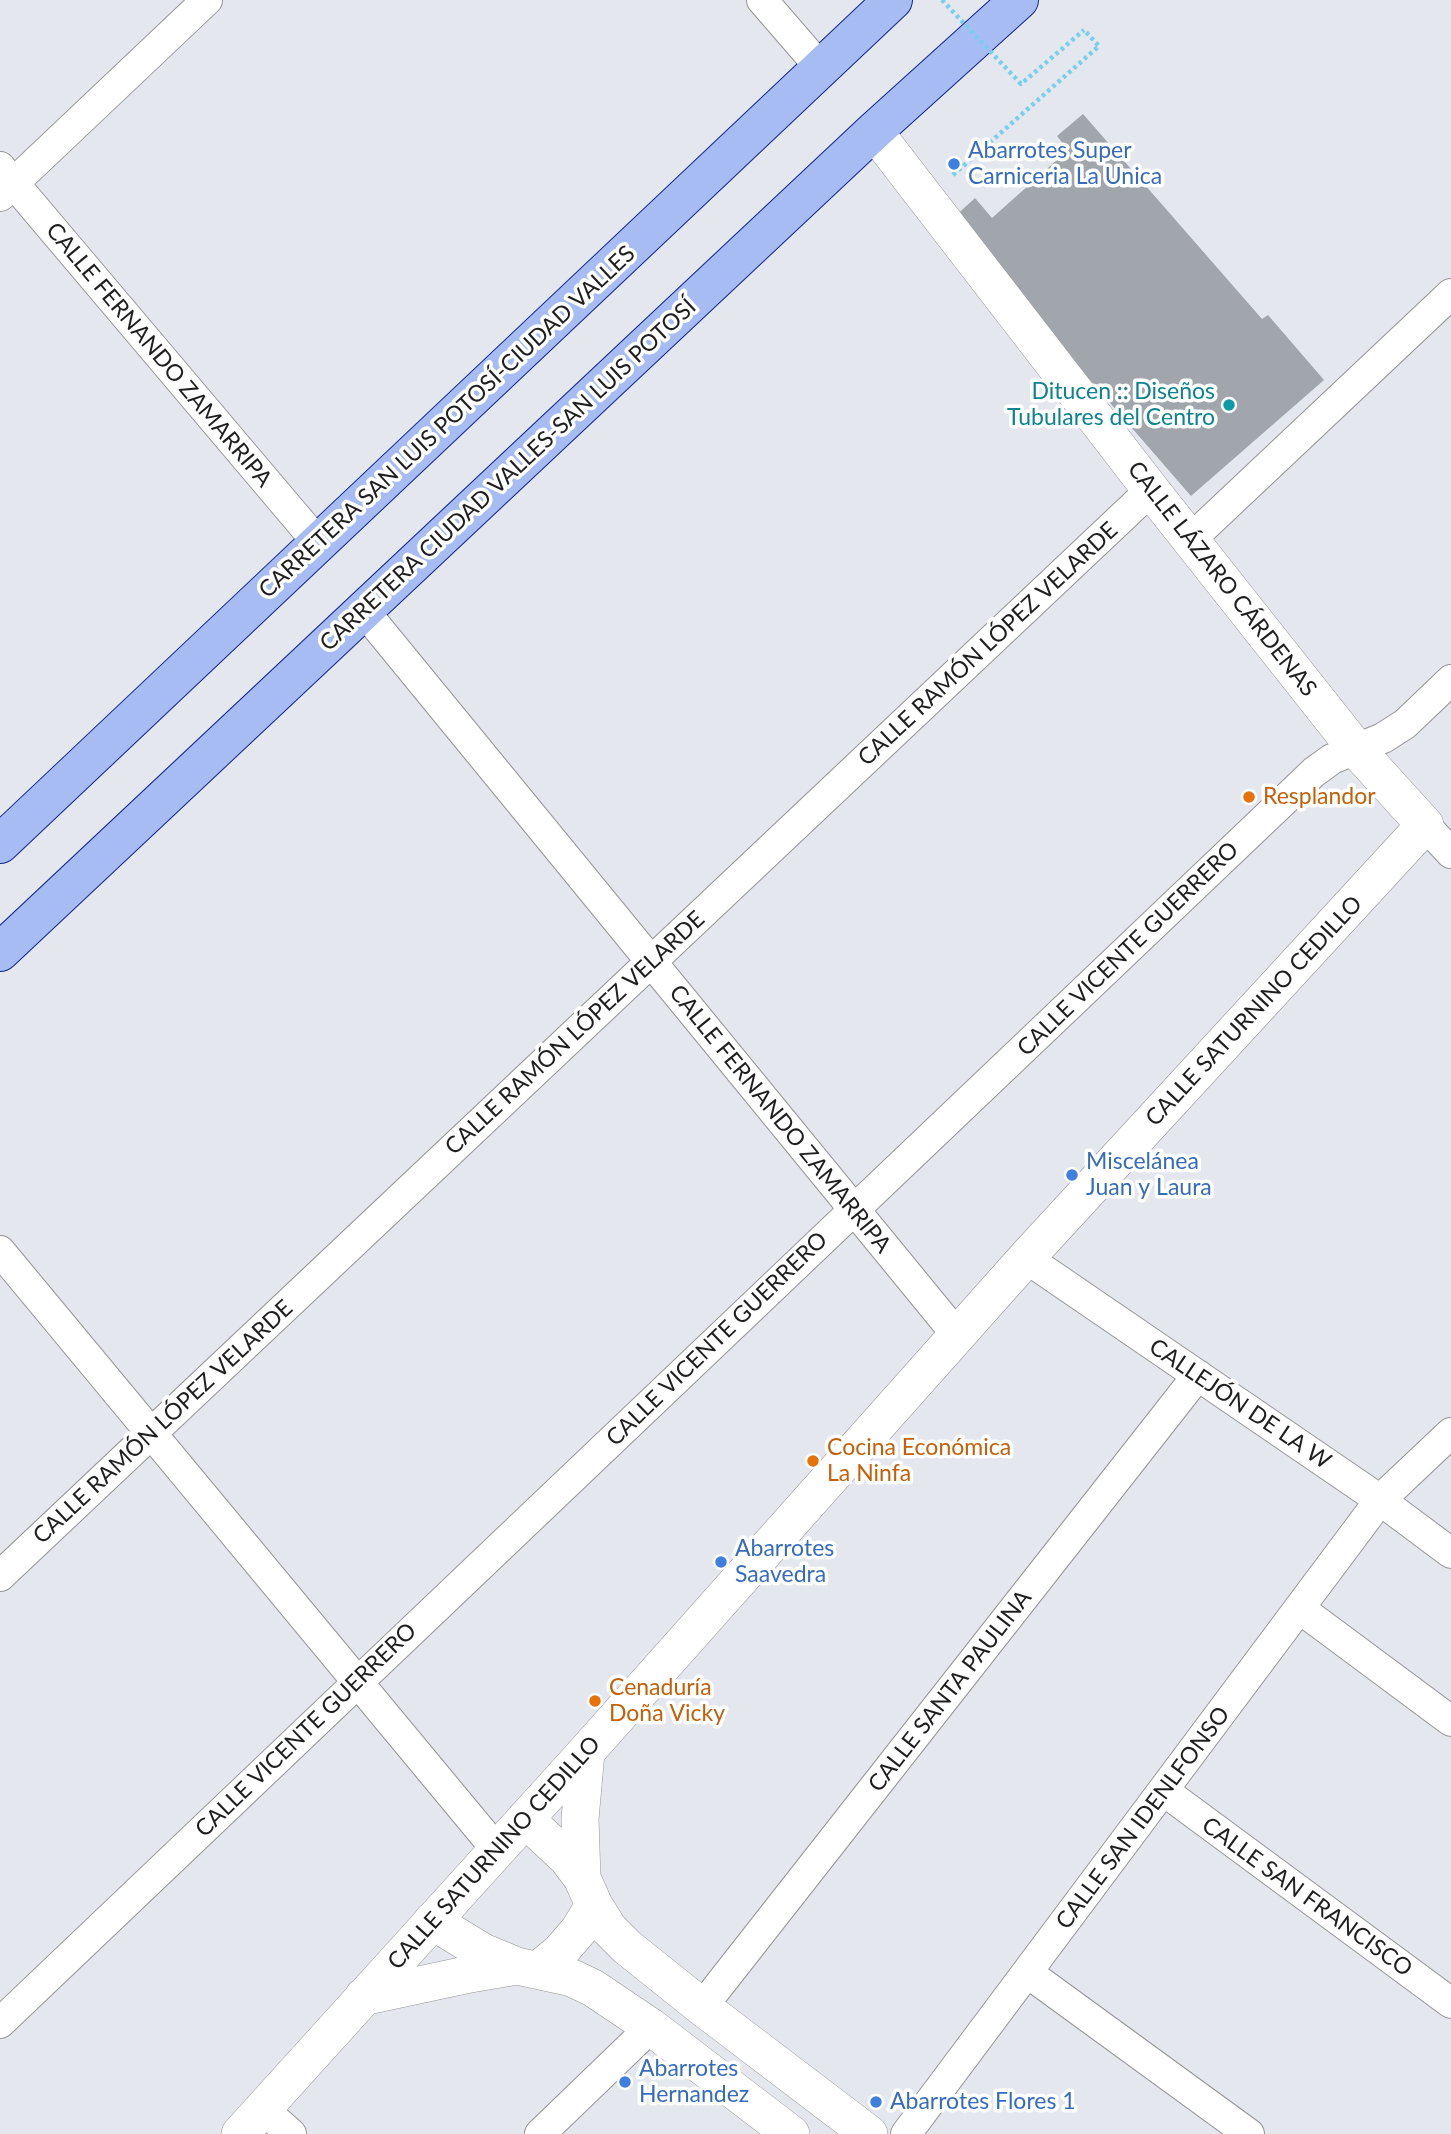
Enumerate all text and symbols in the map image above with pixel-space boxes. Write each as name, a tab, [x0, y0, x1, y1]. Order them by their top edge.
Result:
place label: Abarrotes Super Carniceria La Unica	[968, 137, 1162, 191]
marker: Abarrotes Super Carniceria La Unica	[946, 156, 962, 172]
street label: CALLE FERNANDO ZAMARRIPA	[40, 217, 278, 493]
street label: CARRETERA SAN LUIS POTOSÍ-CIUDAD VALLES	[253, 240, 641, 604]
street label: CARRETERA CIUDAD VALLES-SAN LUIS POTOSÍ	[314, 293, 702, 657]
place label: Ditucen :: Diseños Tubulares del Centro	[1007, 378, 1215, 432]
marker: Ditucen :: Diseños Tubulares del Centro	[1221, 397, 1237, 413]
street label: CALLE LÁZARO CÁRDENAS	[1122, 456, 1322, 702]
street label: CALLE RAMÓN LÓPEZ VELARDE	[853, 516, 1123, 772]
place label: Resplandor	[1263, 783, 1376, 811]
marker: Resplandor	[1241, 789, 1257, 805]
street label: CALLE VICENTE GUERRERO	[1012, 836, 1244, 1062]
street label: CALLE SATURNINO CEDILLO	[1140, 890, 1368, 1132]
street label: CALLE RAMÓN LÓPEZ VELARDE	[440, 905, 710, 1161]
street label: CALLE FERNANDO ZAMARRIPA	[663, 979, 897, 1259]
place label: Miscelánea Juan y Laura	[1086, 1148, 1212, 1202]
marker: Miscelánea Juan y Laura	[1064, 1167, 1080, 1183]
street label: CALLE VICENTE GUERRERO	[601, 1226, 833, 1452]
street label: CALLE RAMÓN LÓPEZ VELARDE	[28, 1294, 298, 1550]
street label: CALLEJÓN DE LA W	[1144, 1333, 1336, 1475]
place label: Cocina Económica La Ninfa	[827, 1434, 1011, 1488]
marker: Cocina Económica La Ninfa	[805, 1453, 821, 1469]
place label: Abarrotes Saavedra	[735, 1535, 834, 1589]
marker: Abarrotes Saavedra	[713, 1554, 729, 1570]
street label: CALLE SANTA PAULINA	[863, 1585, 1037, 1797]
street label: CALLE VICENTE GUERRERO	[190, 1617, 422, 1843]
place label: Cenaduría Doña Vicky	[609, 1674, 725, 1728]
marker: Cenaduría Doña Vicky	[587, 1693, 603, 1709]
street label: CALLE SAN IDENLFONSO	[1050, 1701, 1236, 1935]
street label: CALLE SATURNINO CEDILLO	[382, 1731, 606, 1975]
street label: CALLE SAN FRANCISCO	[1196, 1811, 1418, 1983]
place label: Abarrotes Hernandez	[639, 2055, 749, 2109]
marker: Abarrotes Hernandez	[617, 2074, 633, 2090]
place label: Abarrotes Flores 1	[890, 2088, 1076, 2116]
marker: Abarrotes Flores 1	[868, 2094, 884, 2110]

